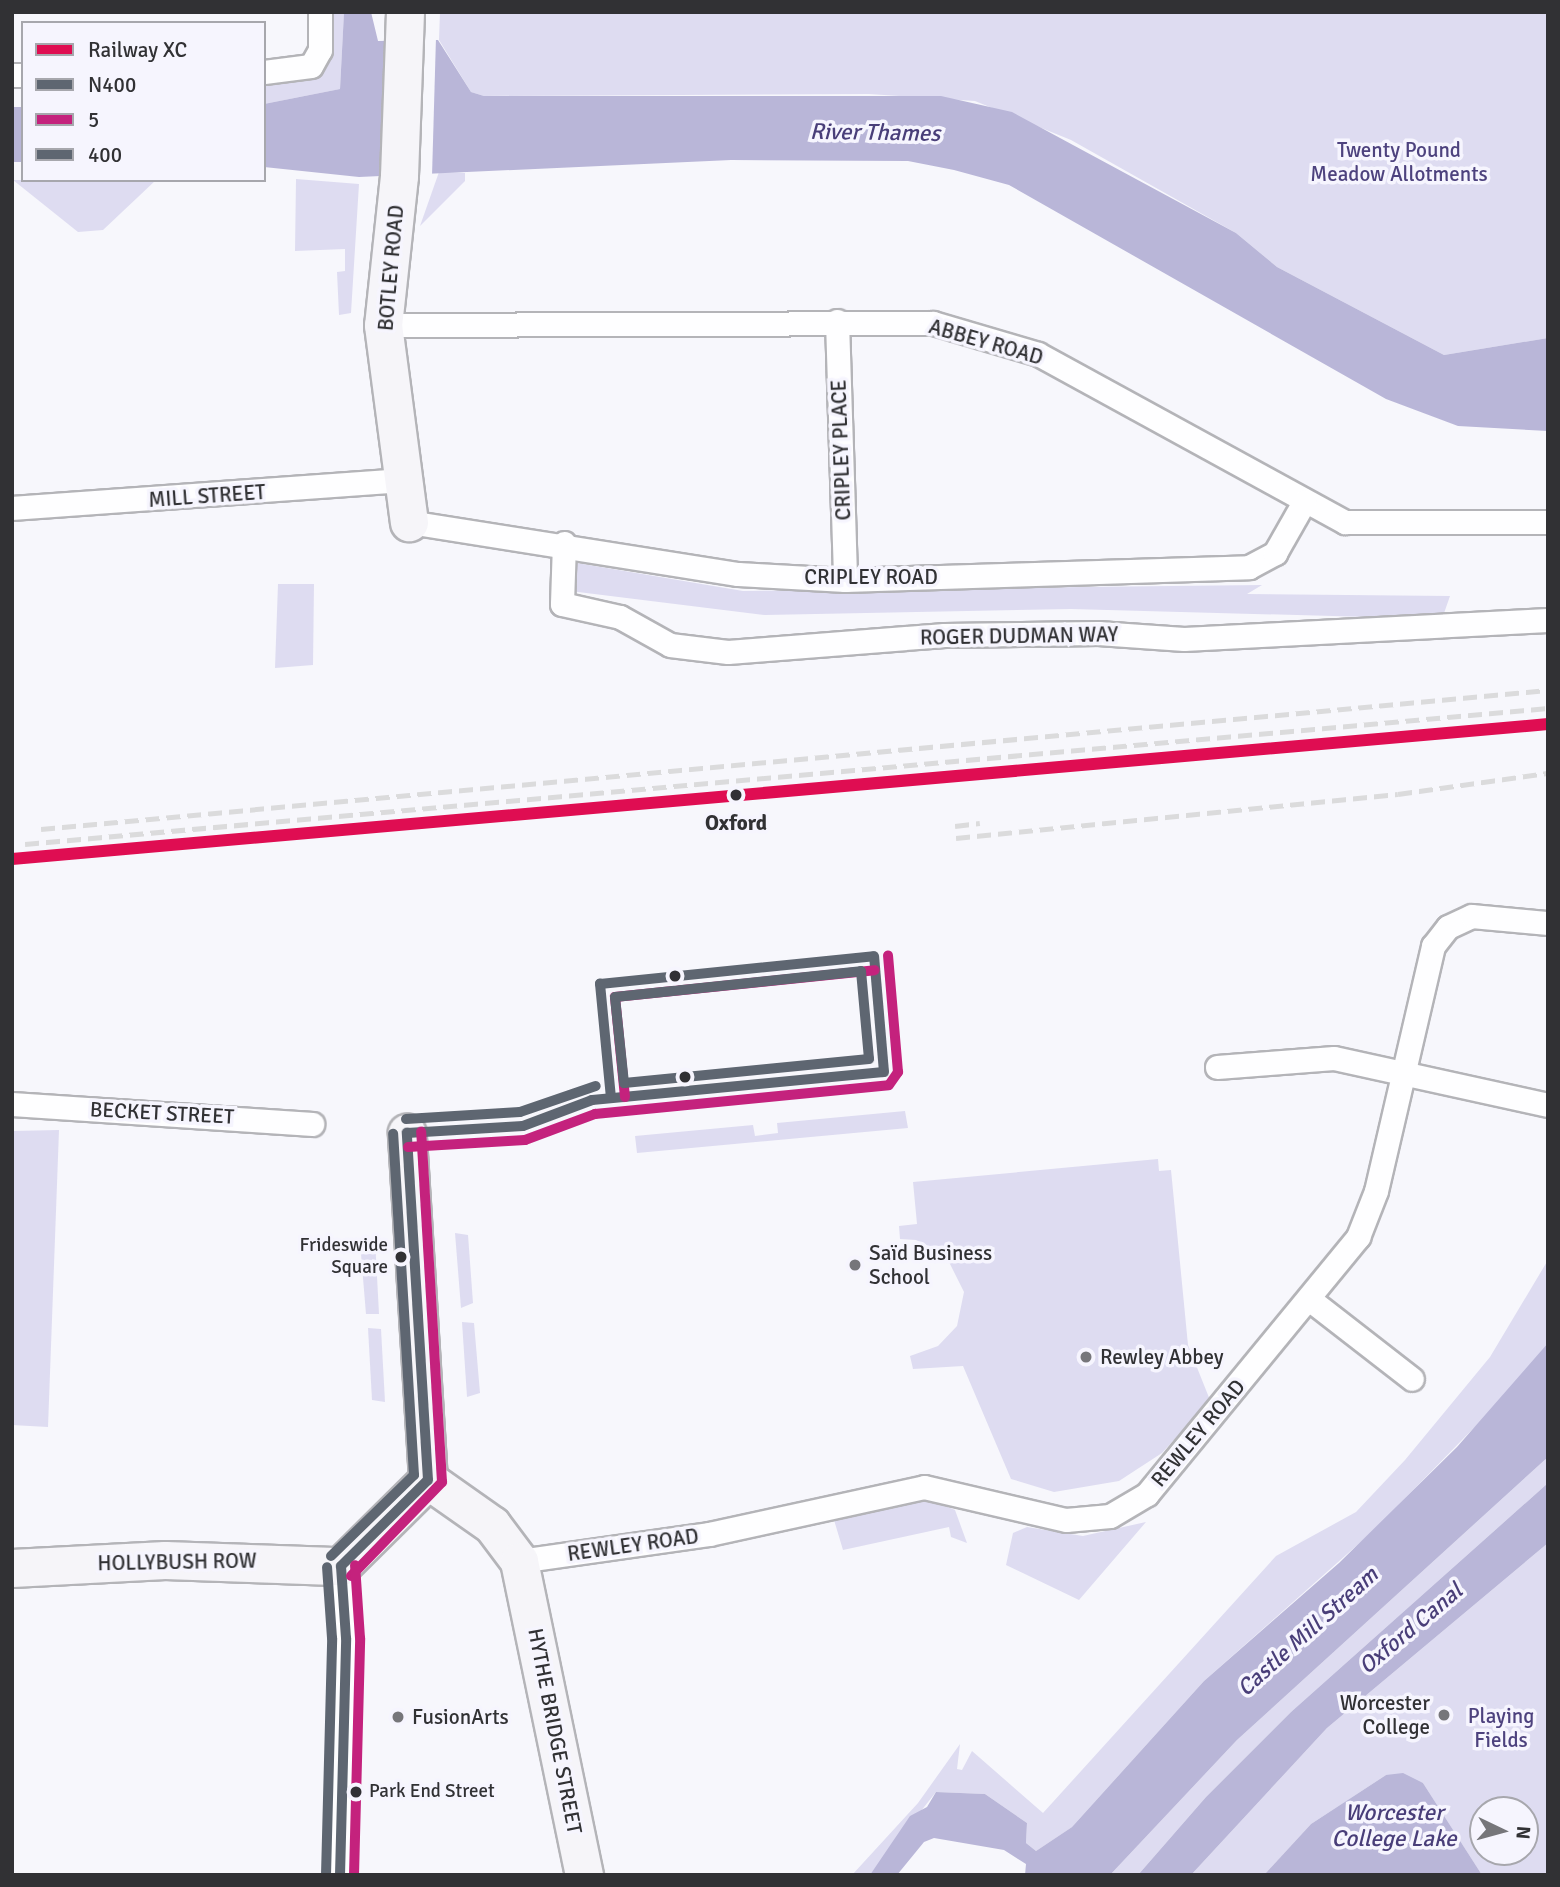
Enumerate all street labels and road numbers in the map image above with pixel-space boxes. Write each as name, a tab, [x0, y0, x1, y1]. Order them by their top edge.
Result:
street label: BOTLEY ROAD	[373, 204, 409, 332]
street label: ABBEY ROAD	[926, 314, 1046, 370]
street label: CRIPLEY PLACE	[826, 379, 856, 521]
street label: MILL STREET	[148, 479, 266, 513]
street label: CRIPLEY ROAD	[804, 564, 938, 590]
street label: ROGER DUDMAN WAY	[920, 622, 1118, 650]
street label: BECKET STREET	[89, 1097, 235, 1129]
street label: REWLEY ROAD	[1146, 1374, 1250, 1492]
street label: REWLEY ROAD	[566, 1523, 700, 1567]
street label: HOLLYBUSH ROW	[97, 1548, 257, 1576]
street label: HYTHE BRIDGE STREET	[523, 1626, 587, 1836]

